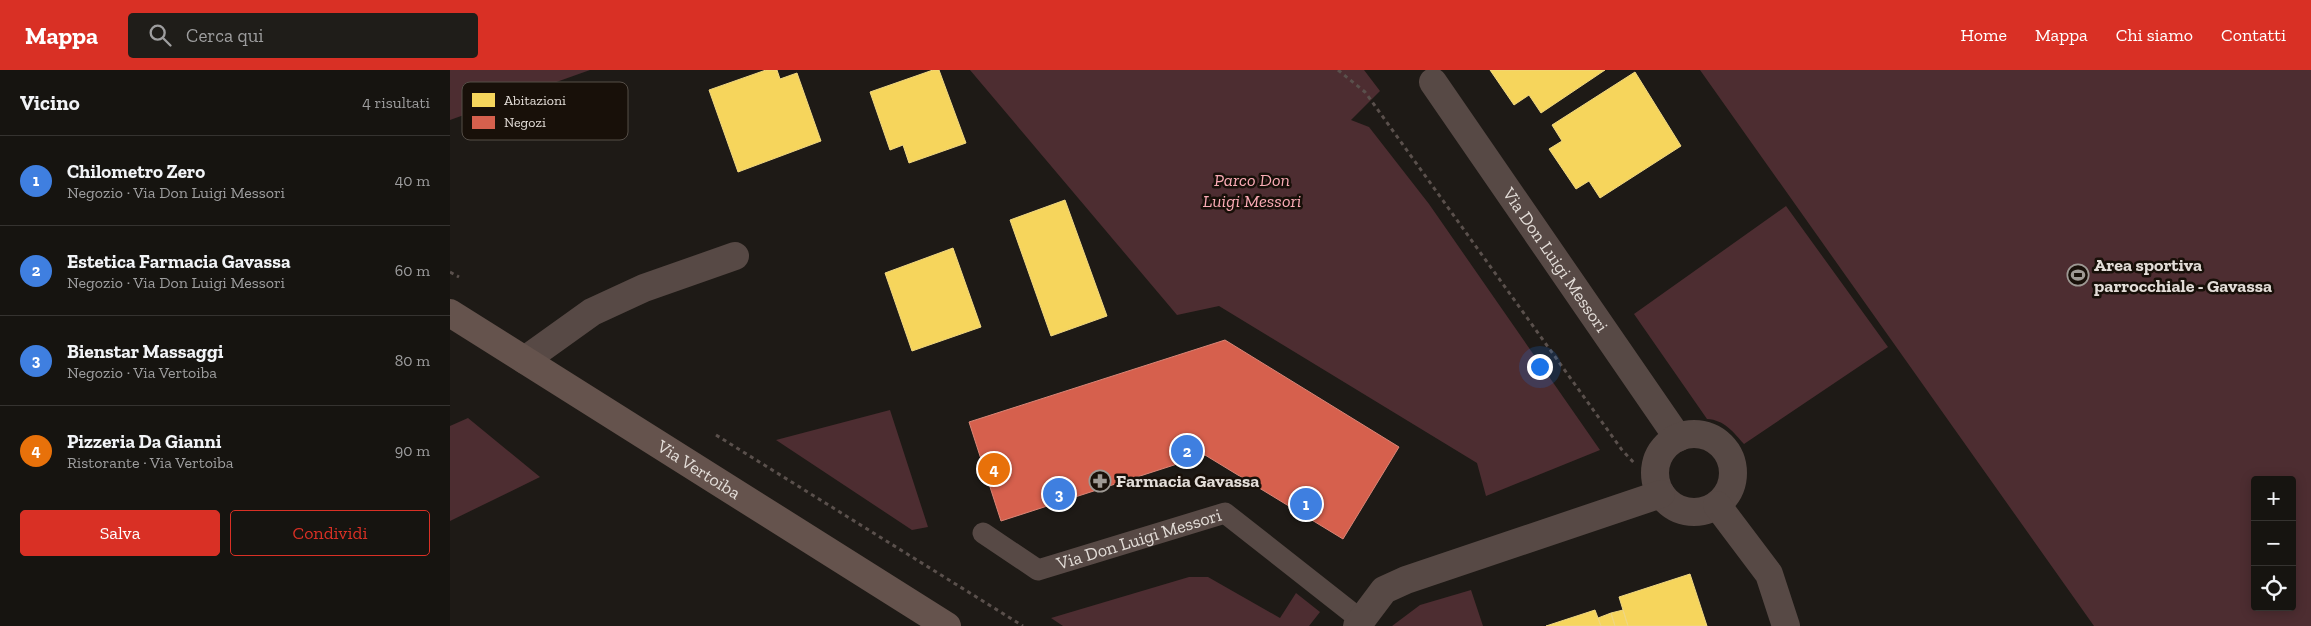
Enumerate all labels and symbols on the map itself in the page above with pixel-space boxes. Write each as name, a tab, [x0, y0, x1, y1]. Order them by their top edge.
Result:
legend	[462, 82, 628, 140]
text: Abitazioni	[504, 92, 566, 109]
text: Negozi	[504, 114, 546, 131]
park label: Parco Don Luigi Messori	[1203, 169, 1301, 212]
street label: Via Don Luigi Messori	[1497, 182, 1613, 337]
place label: Area sportiva parrocchiale - Gavassa	[2094, 254, 2272, 297]
sports icon: Area sportiva parrocchiale - Gavassa	[2066, 263, 2090, 287]
your location	[1527, 354, 1553, 380]
pin: 2	[1171, 432, 1203, 470]
street label: Via Vertoiba	[652, 435, 745, 504]
pin: 4	[978, 450, 1010, 488]
pharmacy icon: Farmacia Gavassa	[1088, 469, 1112, 493]
place label: Farmacia Gavassa	[1116, 470, 1259, 492]
pin: 3	[1043, 475, 1075, 513]
pin: 1	[1290, 485, 1322, 523]
street label: Via Don Luigi Messori	[1053, 504, 1224, 575]

